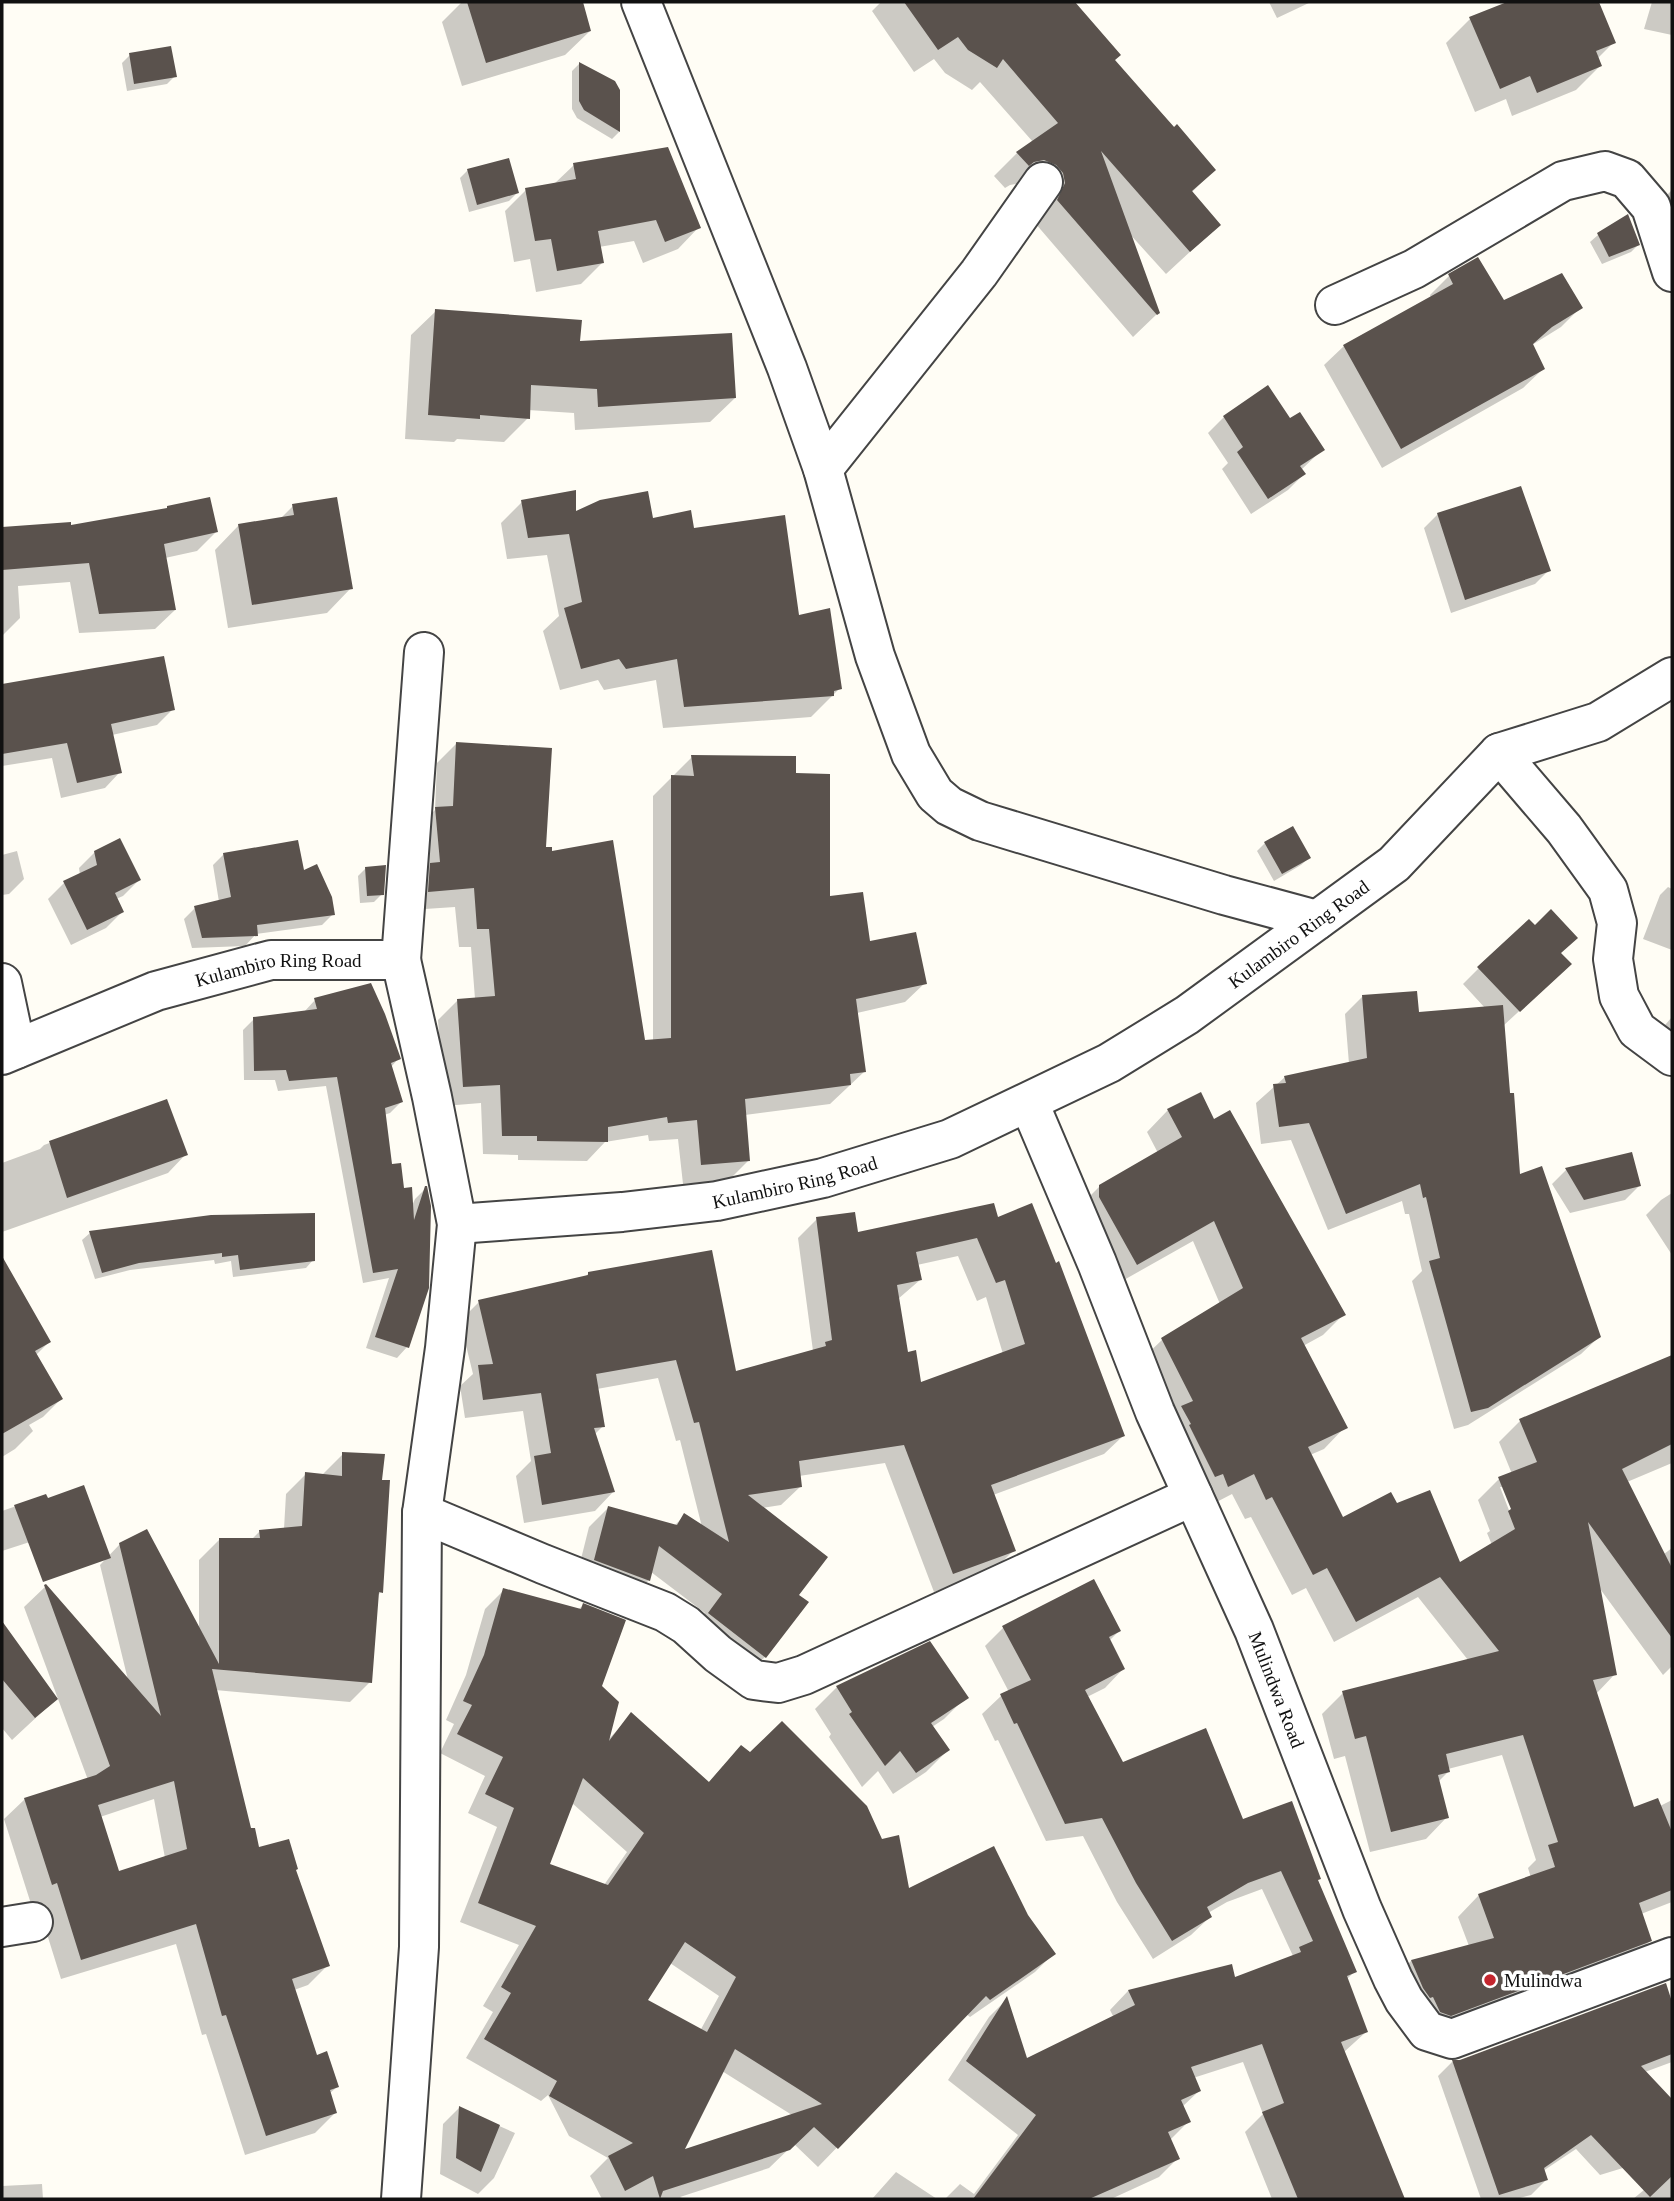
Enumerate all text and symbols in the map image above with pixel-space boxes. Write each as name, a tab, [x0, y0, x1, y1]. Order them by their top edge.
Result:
street label: Kulambiro Ring Road	[1224, 875, 1373, 992]
street label: Kulambiro Ring Road	[193, 949, 362, 991]
street label: Kulambiro Ring Road	[710, 1151, 880, 1212]
street label: Mulindwa Road	[1245, 1628, 1309, 1751]
place label: Mulindwa	[1504, 1970, 1583, 1991]
marker: Mulindwa	[1482, 1972, 1498, 1988]

